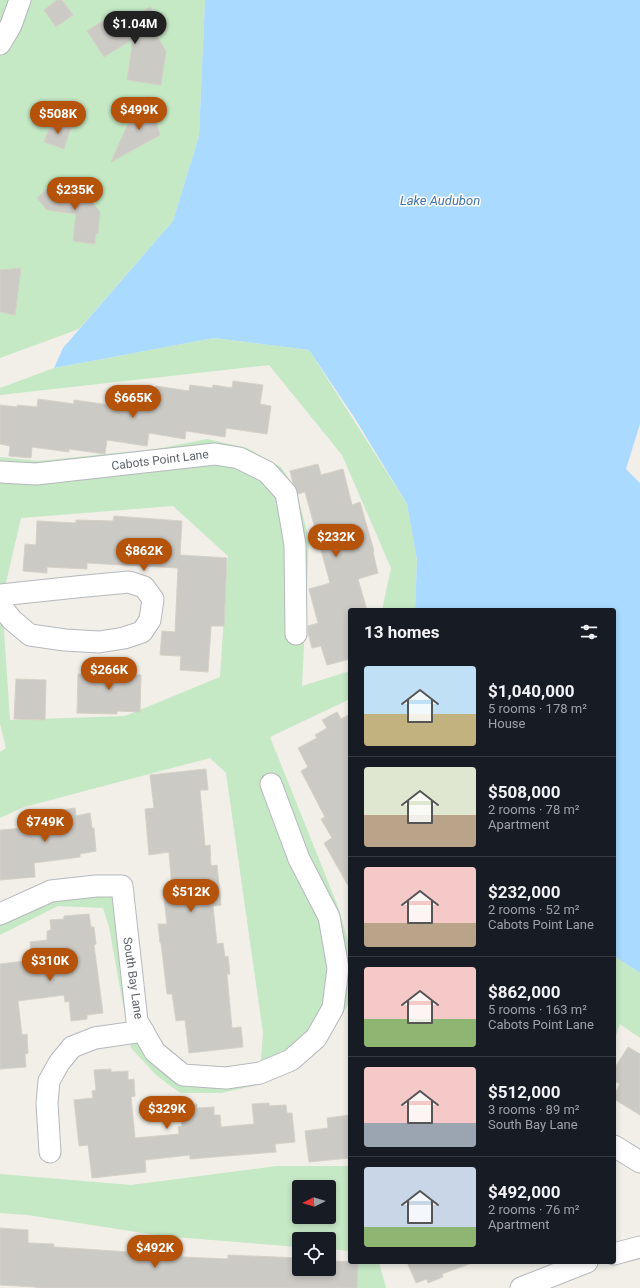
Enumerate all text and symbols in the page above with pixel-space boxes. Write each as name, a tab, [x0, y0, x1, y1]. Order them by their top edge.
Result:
pin: $1.04M	[102, 11, 168, 45]
text: $1.04M	[113, 16, 158, 31]
pin: $499K	[111, 97, 167, 131]
pin: $508K	[30, 101, 86, 135]
text: $499K	[120, 102, 158, 117]
text: $508K	[39, 106, 77, 121]
pin: $235K	[47, 177, 103, 211]
text: $235K	[56, 182, 94, 197]
water label: Lake Audubon	[400, 193, 480, 208]
pin: $665K	[105, 385, 161, 419]
text: $665K	[114, 390, 152, 405]
street label: Cabots Point Lane	[111, 447, 209, 473]
pin: $232K	[308, 524, 364, 558]
text: $232K	[317, 529, 355, 544]
pin: $862K	[116, 538, 172, 572]
text: $862K	[125, 543, 163, 558]
icon: filters	[578, 621, 600, 643]
text: 13 homes	[364, 622, 440, 642]
pin: $266K	[81, 657, 137, 691]
text: $266K	[90, 662, 128, 677]
text: $1,040,000	[488, 681, 574, 701]
icon: home	[396, 682, 444, 730]
text: 5 rooms · 178 m²	[488, 701, 587, 716]
text: House	[488, 716, 525, 731]
text: $508,000	[488, 782, 560, 802]
icon: home	[396, 783, 444, 831]
text: 2 rooms · 78 m²	[488, 802, 580, 817]
pin: $749K	[17, 809, 73, 843]
text: $749K	[26, 814, 64, 829]
text: Apartment	[488, 817, 550, 832]
pin: $512K	[163, 879, 219, 913]
text: $232,000	[488, 882, 560, 902]
icon: home	[396, 883, 444, 931]
text: $512K	[172, 884, 210, 899]
text: 2 rooms · 52 m²	[488, 902, 580, 917]
text: Cabots Point Lane	[488, 917, 594, 932]
street label: South Bay Lane	[120, 936, 146, 1020]
pin: $310K	[22, 948, 78, 982]
text: $310K	[31, 953, 69, 968]
text: $862,000	[488, 982, 560, 1002]
icon: home	[396, 983, 444, 1031]
text: 5 rooms · 163 m²	[488, 1002, 587, 1017]
text: Cabots Point Lane	[488, 1017, 594, 1032]
text: $512,000	[488, 1082, 560, 1102]
icon: home	[396, 1083, 444, 1131]
pin: $329K	[139, 1096, 195, 1130]
text: $329K	[148, 1101, 186, 1116]
text: 3 rooms · 89 m²	[488, 1102, 580, 1117]
text: South Bay Lane	[488, 1117, 578, 1132]
north arrow	[292, 1180, 336, 1224]
map controls	[292, 1180, 336, 1276]
text: $492,000	[488, 1182, 560, 1202]
icon: home	[396, 1183, 444, 1231]
text: 2 rooms · 76 m²	[488, 1202, 580, 1217]
text: Apartment	[488, 1217, 550, 1232]
button: locate	[292, 1232, 336, 1276]
pin: $492K	[127, 1235, 183, 1269]
text: $492K	[136, 1240, 174, 1255]

